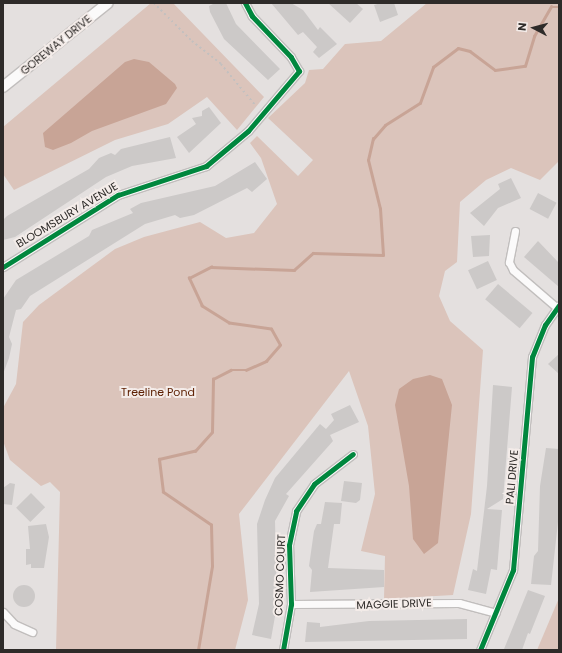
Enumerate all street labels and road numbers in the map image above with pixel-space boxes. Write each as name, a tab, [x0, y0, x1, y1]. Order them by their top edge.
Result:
street label: GOREWAY DRIVE	[18, 12, 94, 78]
street label: BLOOMSBURY AVENUE	[14, 179, 120, 251]
street label: PALI DRIVE	[503, 449, 521, 505]
street label: COSMO COURT	[272, 534, 288, 616]
street label: MAGGIE DRIVE	[356, 596, 432, 612]

